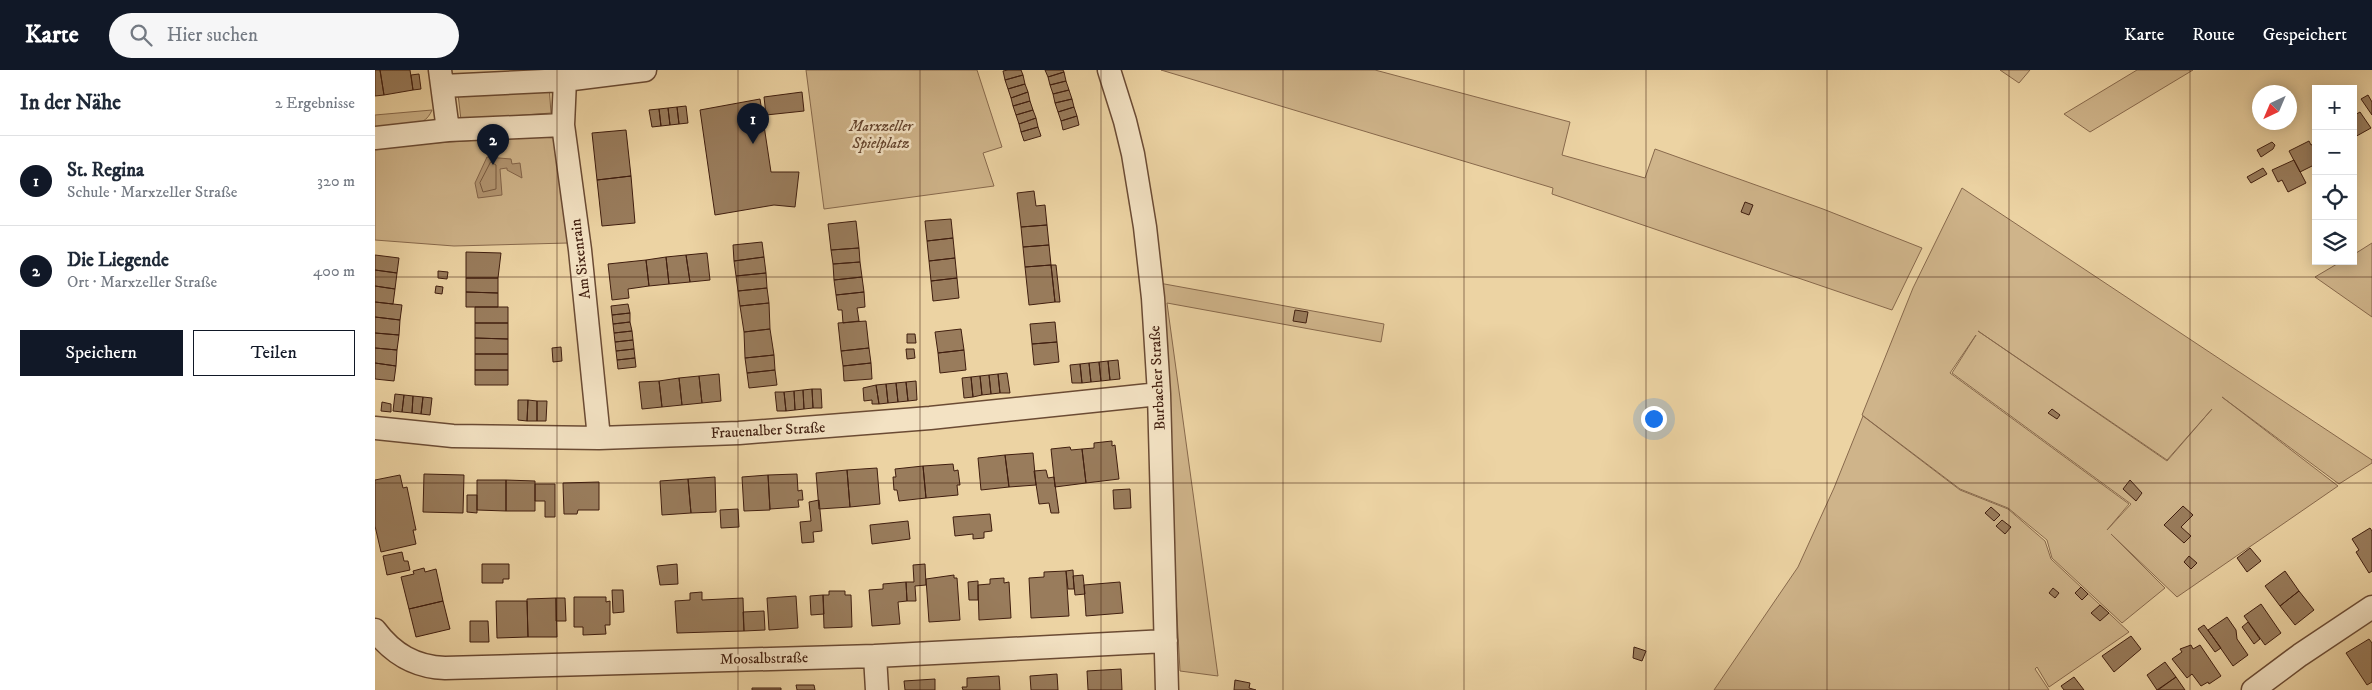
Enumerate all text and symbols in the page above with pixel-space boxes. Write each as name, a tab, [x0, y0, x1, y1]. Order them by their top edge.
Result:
search box	[109, 13, 459, 58]
text: Karte	[25, 20, 79, 50]
icon: search	[127, 21, 155, 49]
text: Hier suchen	[167, 24, 258, 47]
text: Karte	[2124, 24, 2164, 46]
text: Route	[2192, 24, 2235, 46]
text: Gespeichert	[2263, 24, 2347, 46]
north arrow	[2252, 85, 2297, 130]
map controls	[2312, 85, 2357, 265]
button: +	[2312, 85, 2357, 130]
text: In der Nähe	[20, 90, 121, 116]
text: 2 Ergebnisse	[275, 93, 355, 113]
pin: 1	[737, 103, 769, 144]
park label: Marxzeller Spielplatz	[848, 117, 914, 153]
pin: 2	[477, 124, 509, 165]
button: −	[2312, 130, 2357, 175]
text: St. Regina	[67, 159, 144, 182]
text: 1	[33, 171, 39, 191]
text: 320 m	[317, 171, 355, 191]
button: locate	[2312, 175, 2357, 220]
text: Schule · Marxzeller Straße	[67, 182, 237, 202]
street label: Am Sixenrain	[566, 218, 595, 300]
button: layers	[2312, 220, 2357, 265]
text: Die Liegende	[67, 249, 169, 272]
text: 2	[32, 261, 40, 281]
text: 400 m	[313, 261, 355, 281]
text: Ort · Marxzeller Straße	[67, 272, 217, 292]
street label: Burbacher Straße	[1145, 325, 1170, 431]
button: Speichern	[20, 330, 183, 376]
button: Teilen	[193, 330, 355, 376]
your location	[1641, 406, 1667, 432]
street label: Frauenalber Straße	[710, 418, 826, 443]
street label: Moosalbstraße	[720, 648, 808, 669]

